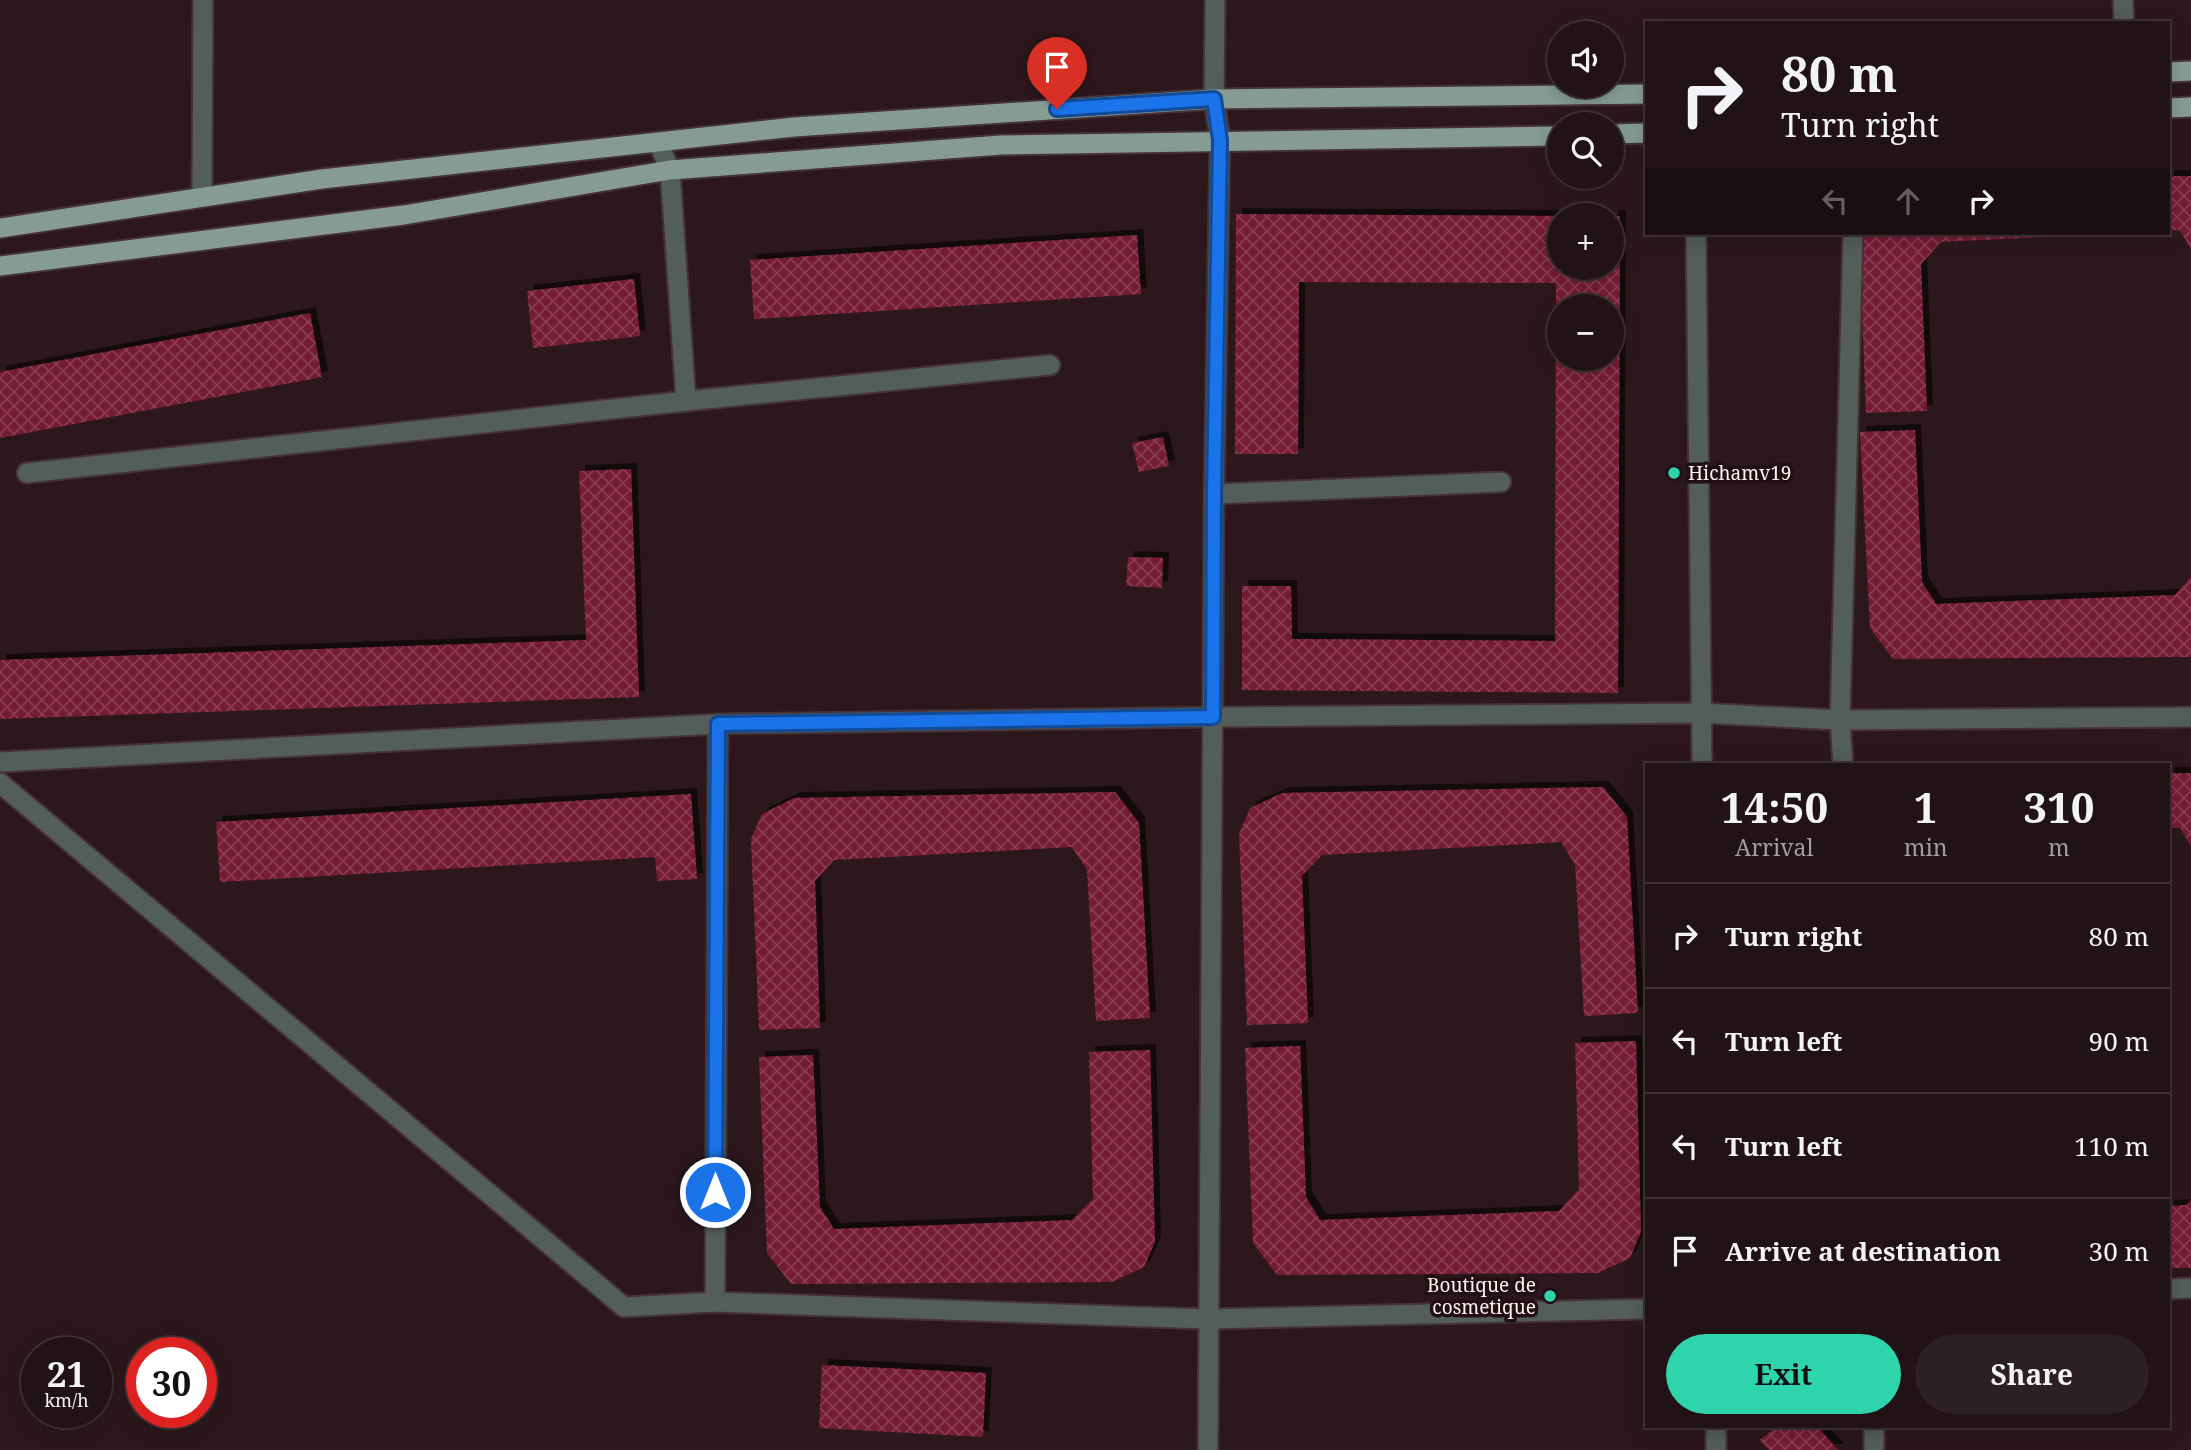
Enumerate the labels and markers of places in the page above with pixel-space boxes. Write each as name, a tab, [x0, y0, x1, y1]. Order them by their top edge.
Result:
pin	[1027, 37, 1087, 109]
place label: Hichamv19	[1688, 460, 1791, 486]
marker: Hichamv19	[1666, 465, 1682, 481]
place label: Boutique de cosmetique	[1427, 1272, 1536, 1320]
marker: Boutique de cosmetique	[1542, 1288, 1558, 1304]

